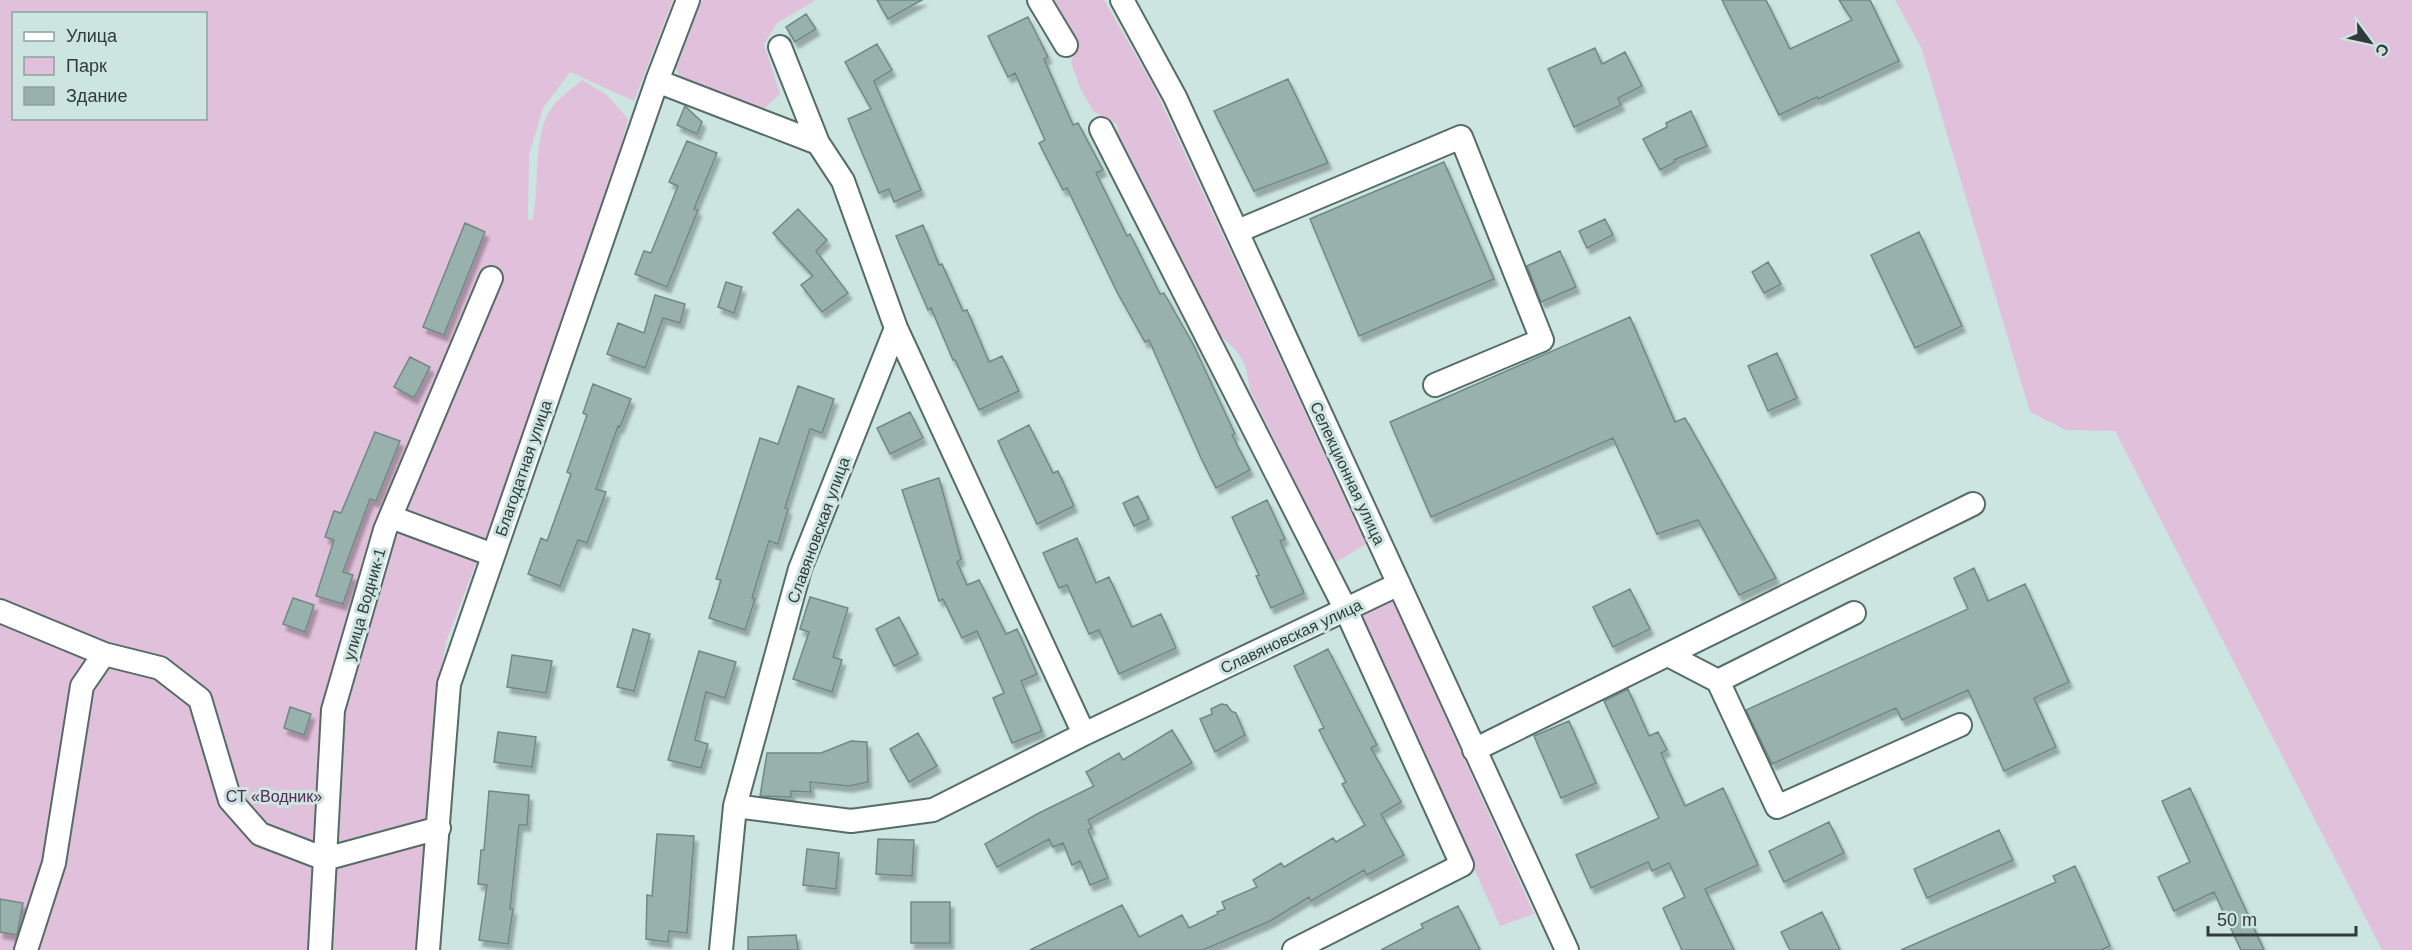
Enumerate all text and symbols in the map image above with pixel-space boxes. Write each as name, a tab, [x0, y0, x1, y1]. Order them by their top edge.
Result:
legend	[12, 12, 207, 120]
north arrow	[2340, 12, 2400, 72]
text: Улица	[66, 26, 118, 46]
text: С	[2372, 40, 2392, 60]
text: Парк	[66, 56, 107, 76]
text: Здание	[66, 86, 127, 106]
street label: Благодатная улица	[492, 398, 555, 538]
street label: Селекционная улица	[1307, 399, 1388, 548]
street label: Славяновская улица	[784, 455, 853, 606]
street label: улица Водник-1	[340, 546, 389, 662]
street label: Славяновская улица	[1218, 596, 1365, 677]
park label: СТ «Водник»	[226, 788, 322, 805]
scale bar	[2208, 899, 2356, 937]
text: 50 m	[2217, 910, 2257, 930]

